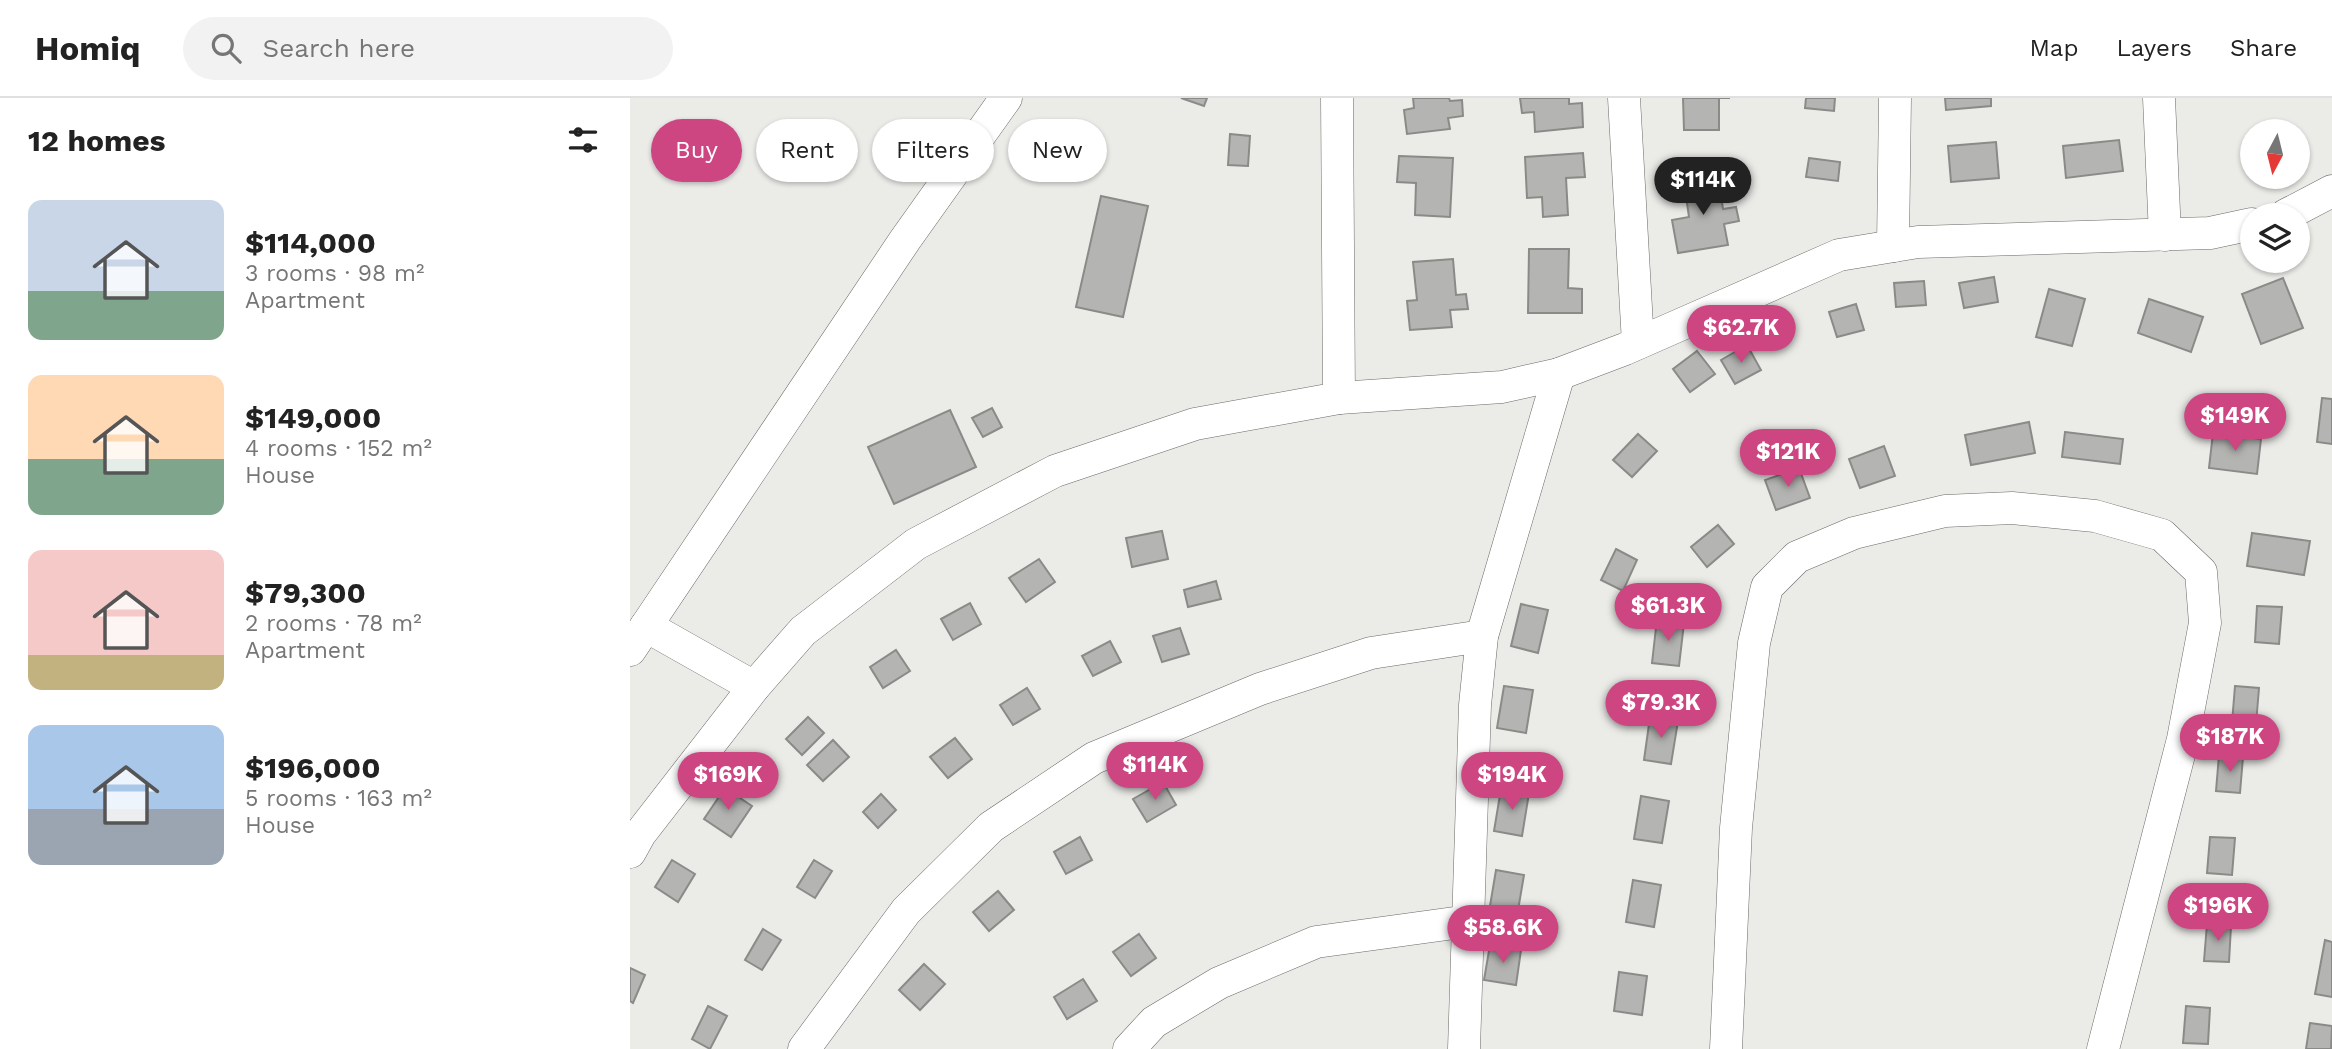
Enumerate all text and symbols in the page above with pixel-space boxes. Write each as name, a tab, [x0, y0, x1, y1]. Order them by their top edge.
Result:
search box	[183, 17, 673, 80]
text: Homiq	[35, 29, 141, 68]
icon: search	[207, 29, 245, 67]
text: Search here	[263, 33, 415, 63]
text: Map	[2030, 34, 2078, 62]
text: Layers	[2116, 34, 2192, 62]
text: Share	[2230, 34, 2297, 62]
chip: Buy	[651, 119, 742, 182]
chip: Rent	[756, 119, 858, 182]
chip: Filters	[872, 119, 994, 182]
chip: New	[1008, 119, 1107, 182]
north arrow	[2240, 119, 2310, 189]
map controls	[2240, 119, 2310, 273]
icon: filters	[564, 121, 602, 159]
text: 12 homes	[28, 123, 166, 158]
pin: $114K	[1654, 158, 1752, 217]
text: $114K	[1670, 166, 1736, 193]
button: layers	[2240, 203, 2310, 273]
text: $114,000	[245, 225, 376, 260]
icon: home	[84, 228, 168, 312]
text: 3 rooms · 98 m²	[245, 260, 424, 287]
text: Apartment	[245, 287, 365, 314]
pin: $62.7K	[1684, 306, 1798, 365]
text: $62.7K	[1703, 314, 1779, 341]
pin: $149K	[2186, 394, 2284, 453]
text: $149,000	[245, 400, 381, 435]
text: $149K	[2200, 402, 2270, 429]
icon: home	[84, 403, 168, 487]
pin: $121K	[1739, 430, 1837, 489]
text: 4 rooms · 152 m²	[245, 435, 432, 462]
text: $121K	[1756, 438, 1820, 465]
text: House	[245, 462, 315, 489]
text: $79,300	[245, 575, 366, 610]
icon: home	[84, 578, 168, 662]
pin: $61.3K	[1611, 584, 1725, 643]
text: $61.3K	[1631, 592, 1705, 619]
text: 2 rooms · 78 m²	[245, 610, 422, 637]
text: Apartment	[245, 637, 365, 664]
pin: $79.3K	[1604, 680, 1718, 740]
text: $79.3K	[1621, 689, 1701, 716]
pin: $187K	[2181, 714, 2279, 774]
text: $187K	[2196, 723, 2264, 750]
pin: $114K	[1106, 742, 1204, 802]
text: $196,000	[245, 750, 381, 785]
text: $114K	[1122, 751, 1188, 778]
pin: $169K	[679, 752, 777, 812]
pin: $194K	[1463, 752, 1561, 812]
icon: home	[84, 753, 168, 837]
text: $169K	[694, 761, 762, 788]
text: $194K	[1477, 761, 1547, 788]
text: 5 rooms · 163 m²	[245, 785, 432, 812]
text: House	[245, 812, 315, 839]
pin: $196K	[2169, 884, 2267, 943]
text: $196K	[2184, 892, 2252, 919]
pin: $58.6K	[1446, 906, 1560, 965]
text: $58.6K	[1463, 914, 1543, 941]

